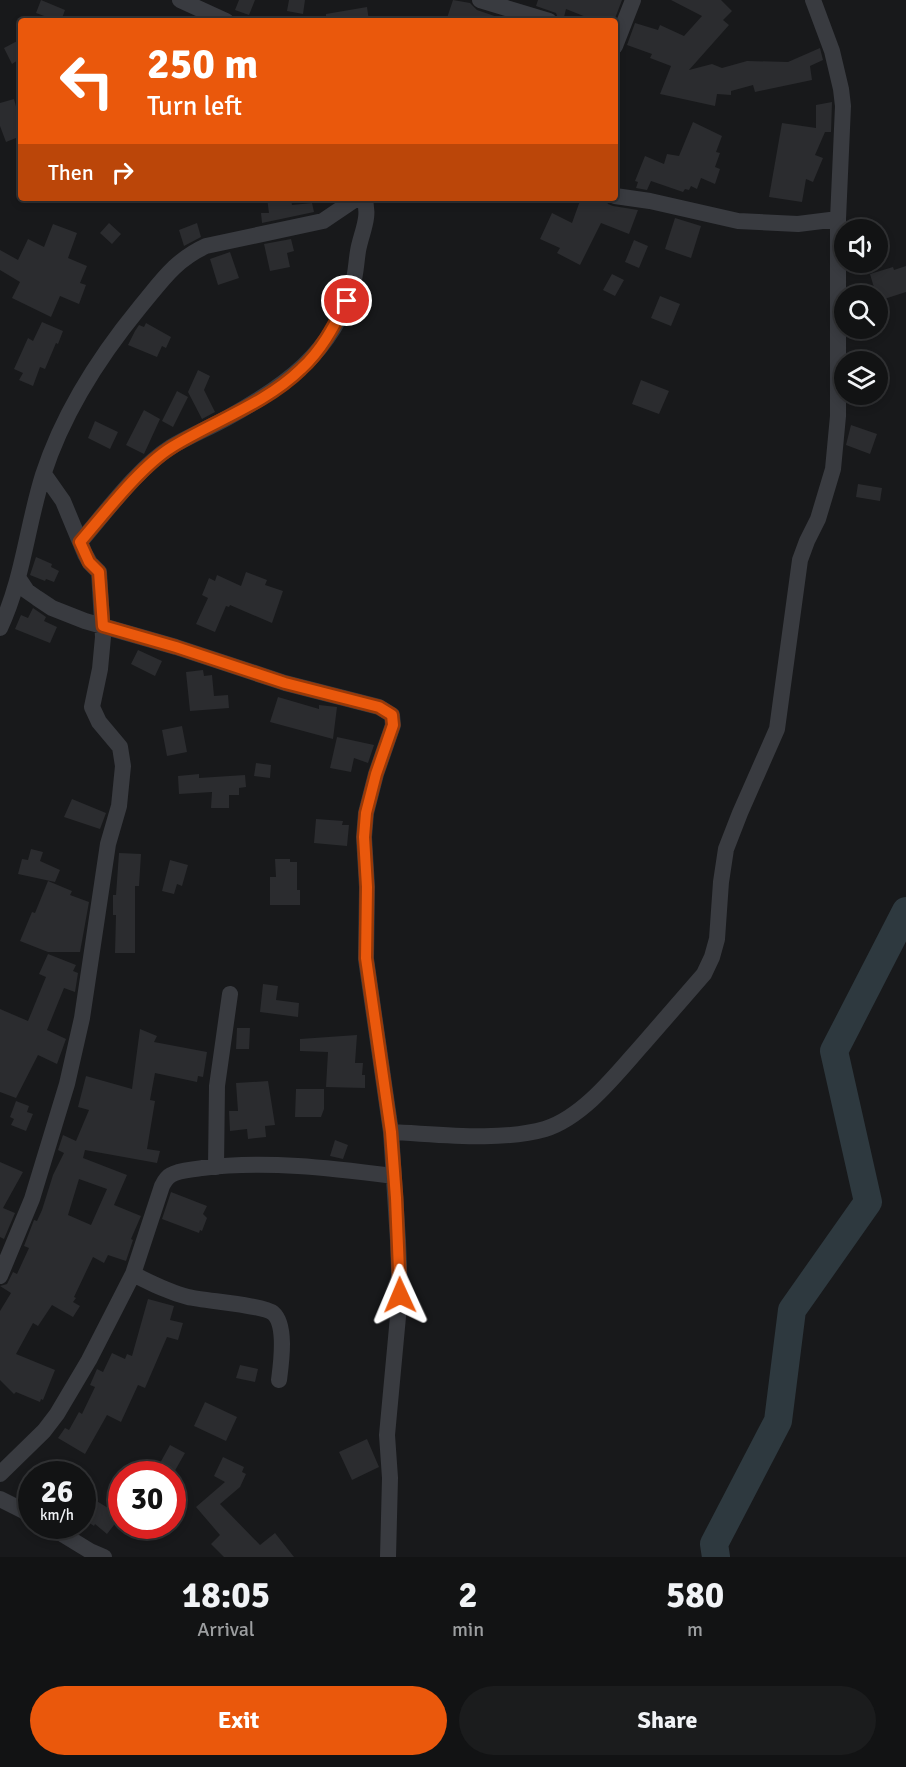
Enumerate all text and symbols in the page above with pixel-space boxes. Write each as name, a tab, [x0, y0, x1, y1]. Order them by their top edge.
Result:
text: 250 m	[147, 39, 258, 90]
icon: left	[48, 42, 126, 120]
text: Turn left	[147, 90, 242, 123]
icon: right	[106, 156, 139, 189]
text: Then	[48, 159, 94, 186]
map controls	[834, 219, 888, 405]
button: sound	[834, 219, 888, 273]
pin	[321, 275, 372, 326]
icon: arrive	[330, 284, 363, 317]
button: search	[834, 285, 888, 339]
button: layers	[834, 351, 888, 405]
position arrow	[368, 1263, 432, 1327]
speed limit sign: 30	[108, 1461, 186, 1539]
text: 26	[41, 1474, 73, 1511]
text: km/h	[40, 1506, 74, 1524]
text: 18:05	[182, 1573, 270, 1618]
text: 2	[458, 1573, 478, 1618]
text: 580	[666, 1573, 724, 1618]
text: Arrival	[197, 1617, 255, 1642]
text: min	[452, 1617, 484, 1642]
text: m	[687, 1617, 703, 1642]
button: Exit	[30, 1686, 447, 1755]
button: Share	[459, 1686, 876, 1755]

